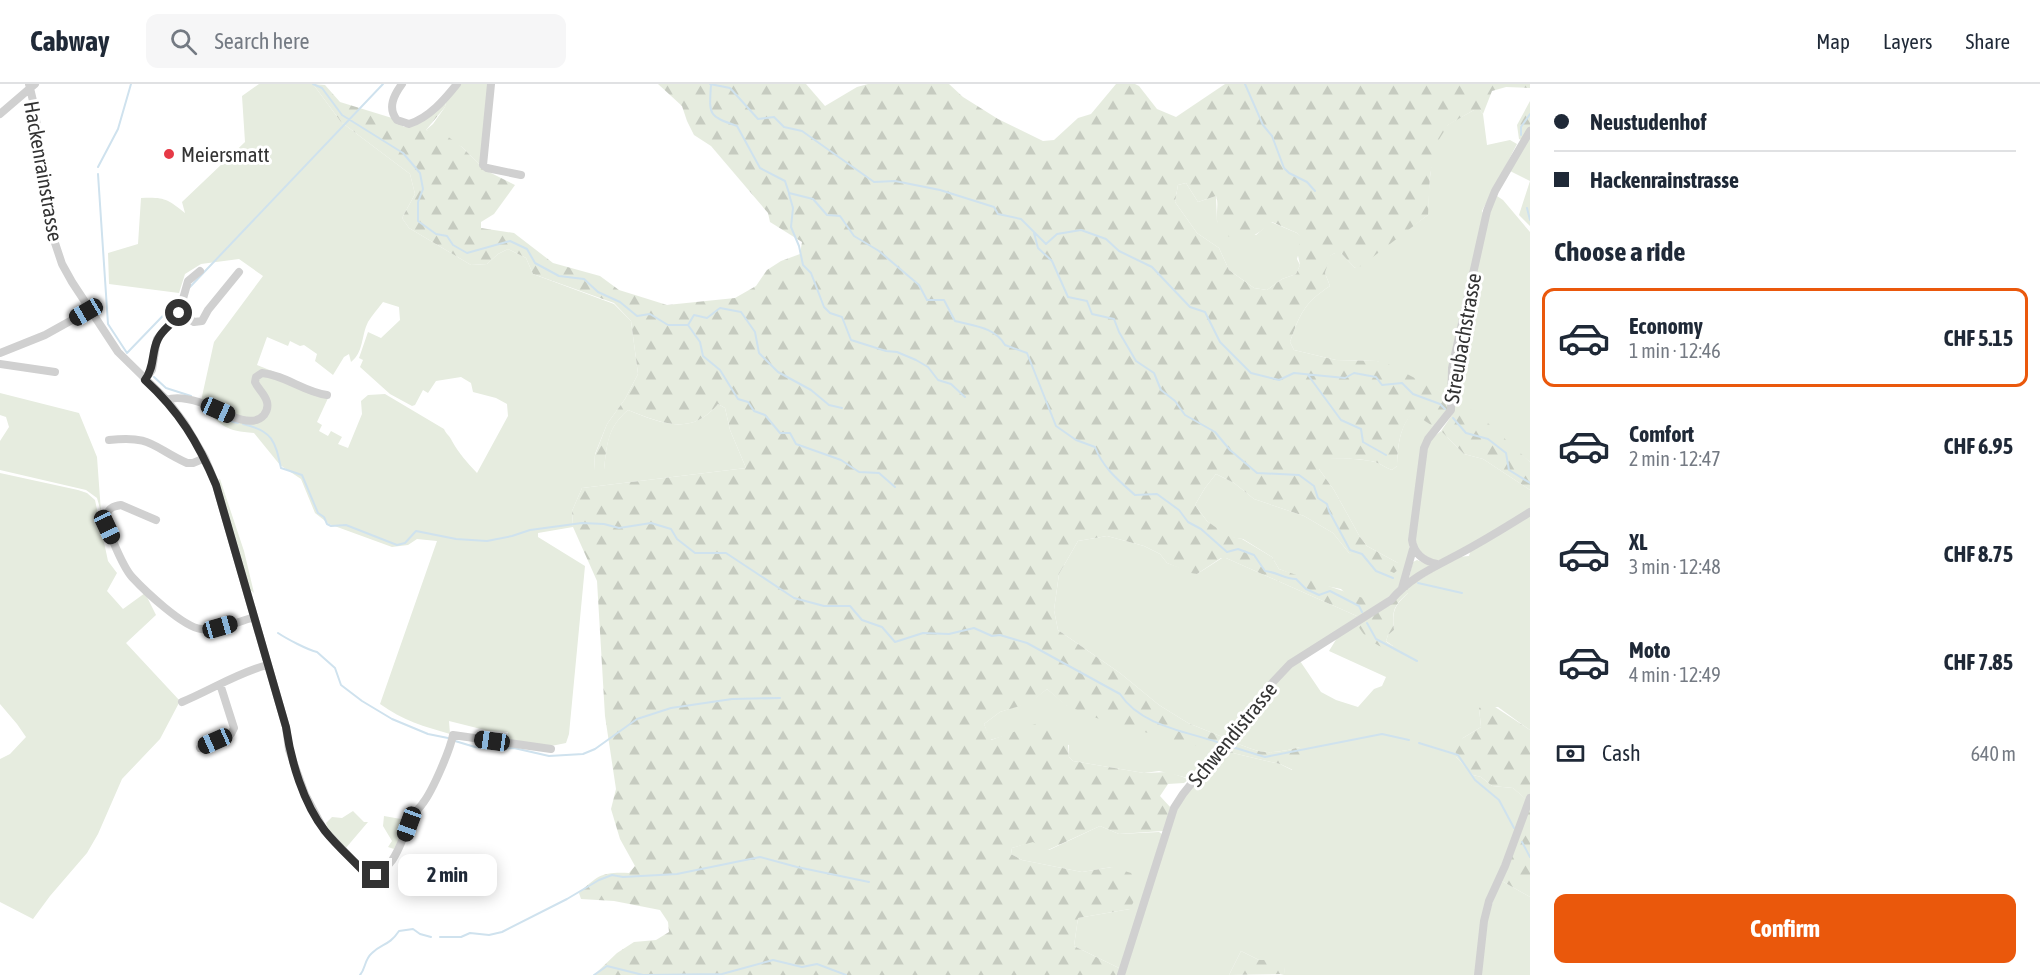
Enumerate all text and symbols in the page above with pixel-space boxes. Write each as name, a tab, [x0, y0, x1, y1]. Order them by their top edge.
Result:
search box	[146, 14, 566, 68]
text: Cabway	[30, 25, 110, 57]
icon: search	[167, 25, 200, 58]
text: Search here	[215, 28, 310, 54]
text: Map	[1816, 29, 1850, 53]
text: Layers	[1883, 29, 1933, 53]
text: Share	[1966, 29, 2010, 53]
street label: Hackenrainstrasse	[20, 99, 68, 243]
text: Neustudenhof	[1590, 109, 1707, 135]
place label: Meiersmatt	[181, 142, 270, 166]
marker: Meiersmatt	[162, 147, 176, 161]
text: Hackenrainstrasse	[1590, 167, 1739, 193]
text: Choose a ride	[1554, 236, 1686, 267]
street label: Streubachstrasse	[1439, 271, 1485, 405]
car	[66, 295, 106, 329]
route start	[165, 299, 192, 326]
icon: car	[1557, 311, 1611, 365]
text: Economy	[1629, 313, 1703, 339]
text: CHF 5.15	[1944, 325, 2013, 351]
text: 1 min · 12:46	[1629, 339, 1721, 362]
car	[198, 394, 238, 426]
icon: car	[1557, 419, 1611, 473]
text: Comfort	[1629, 421, 1694, 447]
text: CHF 6.95	[1944, 433, 2013, 459]
text: 2 min · 12:47	[1629, 447, 1721, 470]
car	[91, 507, 123, 547]
icon: car	[1557, 527, 1611, 581]
text: XL	[1629, 529, 1647, 555]
text: CHF 8.75	[1944, 541, 2013, 567]
text: 3 min · 12:48	[1629, 555, 1721, 578]
car	[200, 613, 240, 641]
icon: car	[1557, 635, 1611, 689]
text: Moto	[1629, 637, 1671, 663]
text: CHF 7.85	[1944, 649, 2013, 675]
text: 4 min · 12:49	[1629, 663, 1721, 686]
street label: Schwendistrasse	[1183, 677, 1281, 791]
car	[195, 725, 235, 757]
car	[473, 730, 511, 752]
icon: cash	[1554, 737, 1587, 770]
text: Cash	[1602, 740, 1641, 766]
text: 640 m	[1971, 742, 2016, 765]
car	[394, 804, 424, 844]
callout: 2 min	[397, 854, 496, 896]
route end	[362, 861, 389, 888]
text: 2 min	[427, 863, 468, 886]
button: Confirm	[1554, 894, 2016, 963]

